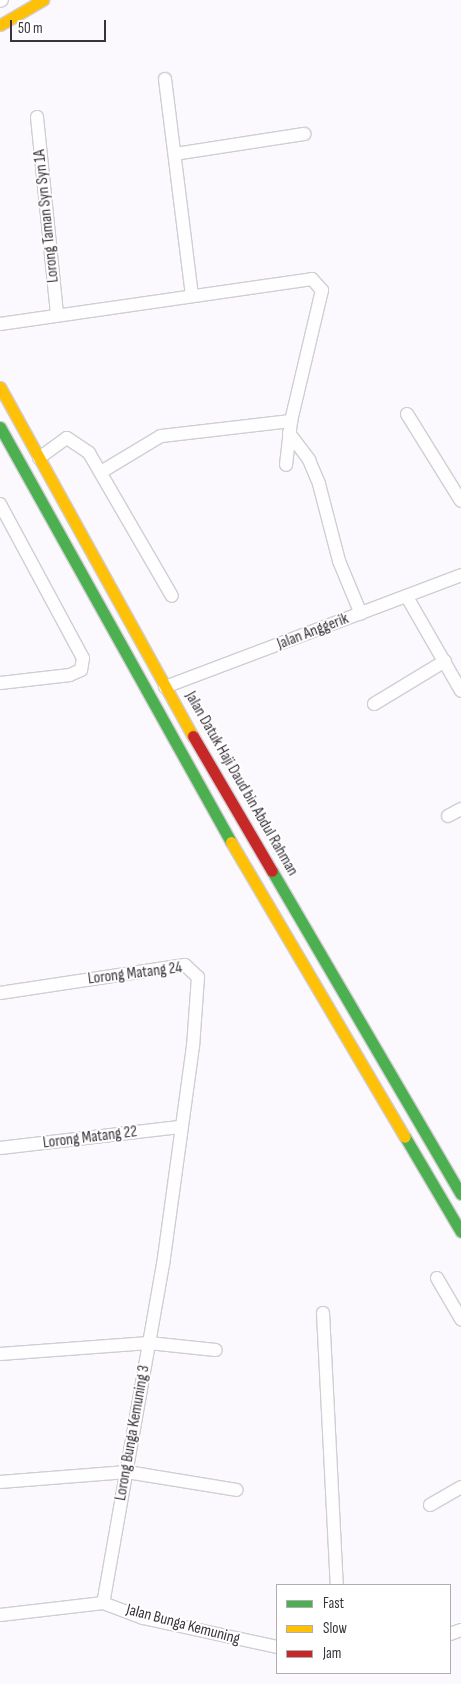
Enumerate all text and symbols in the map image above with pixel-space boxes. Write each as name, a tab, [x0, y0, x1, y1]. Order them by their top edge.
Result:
scale bar	[12, 10, 109, 42]
text: 50 m	[18, 19, 43, 38]
street label: Lorong Taman Syn Syn 1A	[30, 148, 64, 284]
street label: Jalan Anggerik	[275, 610, 351, 654]
street label: Jalan Datuk Haji Daud bin Abdul Rahman	[180, 688, 302, 880]
street label: Lorong Matang 24	[87, 959, 183, 989]
street label: Lorong Matang 22	[42, 1123, 138, 1153]
street label: Lorong Bunga Kemuning 3	[112, 1364, 154, 1502]
legend	[276, 1584, 451, 1674]
text: Fast	[323, 1594, 344, 1613]
street label: Jalan Bunga Kemuning	[124, 1601, 242, 1649]
text: Slow	[323, 1619, 347, 1638]
text: Jam	[323, 1644, 341, 1663]

